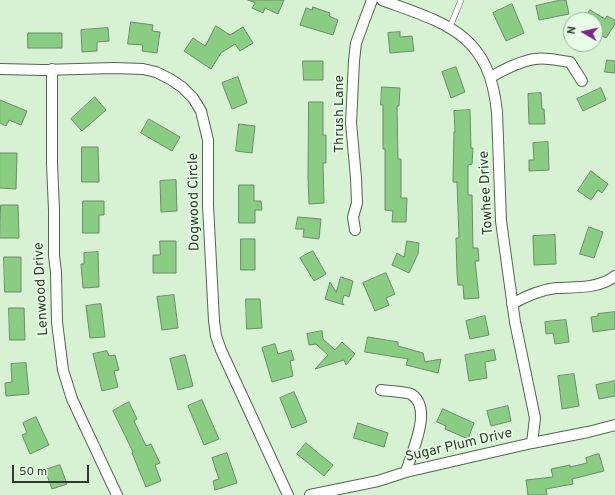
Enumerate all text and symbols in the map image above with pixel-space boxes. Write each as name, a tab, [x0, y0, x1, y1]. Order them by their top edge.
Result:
north arrow	[563, 12, 603, 52]
text: N	[565, 25, 580, 35]
street label: Thrush Lane	[332, 75, 348, 153]
street label: Towhee Drive	[476, 150, 498, 236]
street label: Dogwood Circle	[186, 153, 204, 251]
street label: Lenwood Drive	[31, 242, 53, 336]
street label: Sugar Plum Drive	[404, 426, 514, 466]
scale bar	[14, 457, 91, 483]
text: 50 m	[19, 464, 47, 480]

